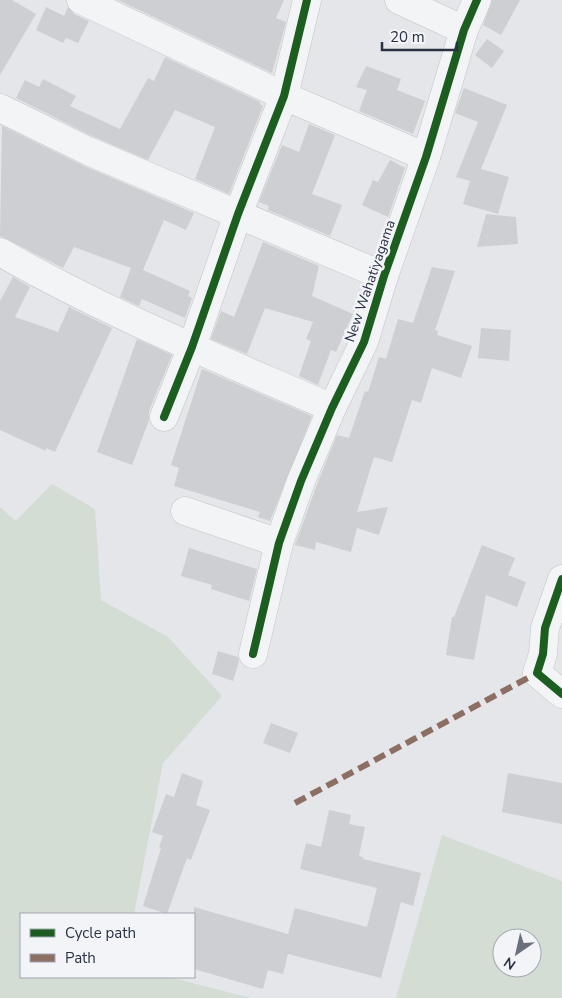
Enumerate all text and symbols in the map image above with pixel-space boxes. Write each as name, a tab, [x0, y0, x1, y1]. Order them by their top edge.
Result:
scale bar	[382, 20, 457, 52]
text: 20 m	[390, 27, 425, 47]
street label: New Wahatiyagama	[340, 217, 400, 345]
legend	[20, 913, 195, 978]
text: Cycle path	[65, 923, 136, 943]
north arrow	[492, 928, 542, 978]
text: Path	[65, 948, 96, 968]
text: N	[500, 953, 520, 974]

